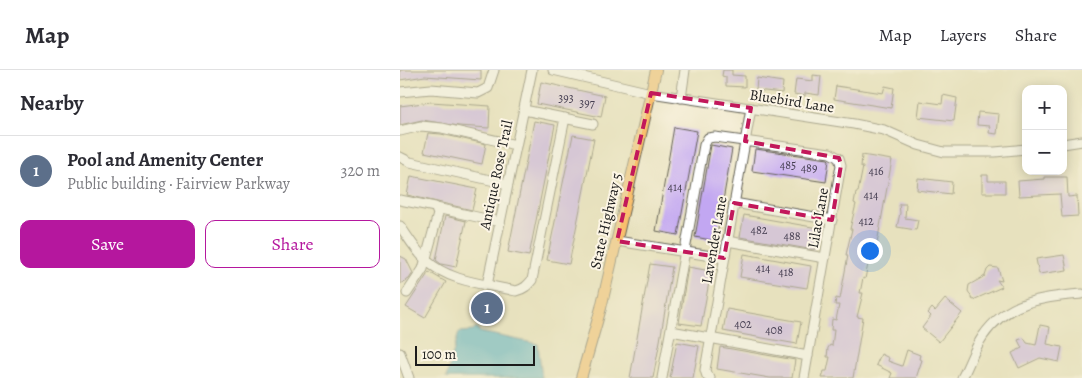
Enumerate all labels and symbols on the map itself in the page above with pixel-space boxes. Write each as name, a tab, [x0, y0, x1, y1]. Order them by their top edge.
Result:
street label: Bluebird Lane	[748, 84, 836, 118]
house number: 393	[558, 90, 574, 106]
house number: 397	[579, 95, 596, 111]
street label: Antique Rose Trail	[474, 118, 517, 233]
house number: 485	[780, 157, 796, 173]
house number: 489	[801, 160, 817, 176]
house number: 416	[868, 163, 884, 179]
street label: State Highway 5	[585, 171, 627, 271]
house number: 414	[668, 179, 683, 195]
street label: Lilac Lane	[803, 186, 833, 250]
house number: 414	[864, 187, 879, 203]
street label: Lavender Lane	[696, 194, 732, 285]
house number: 412	[858, 213, 874, 229]
house number: 482	[751, 222, 768, 238]
house number: 488	[783, 228, 801, 244]
your location	[857, 238, 883, 264]
house number: 414	[756, 260, 771, 276]
house number: 418	[778, 264, 794, 280]
pin: 1	[471, 289, 503, 327]
house number: 402	[734, 316, 752, 332]
house number: 408	[765, 322, 783, 338]
scale bar	[415, 343, 535, 366]

